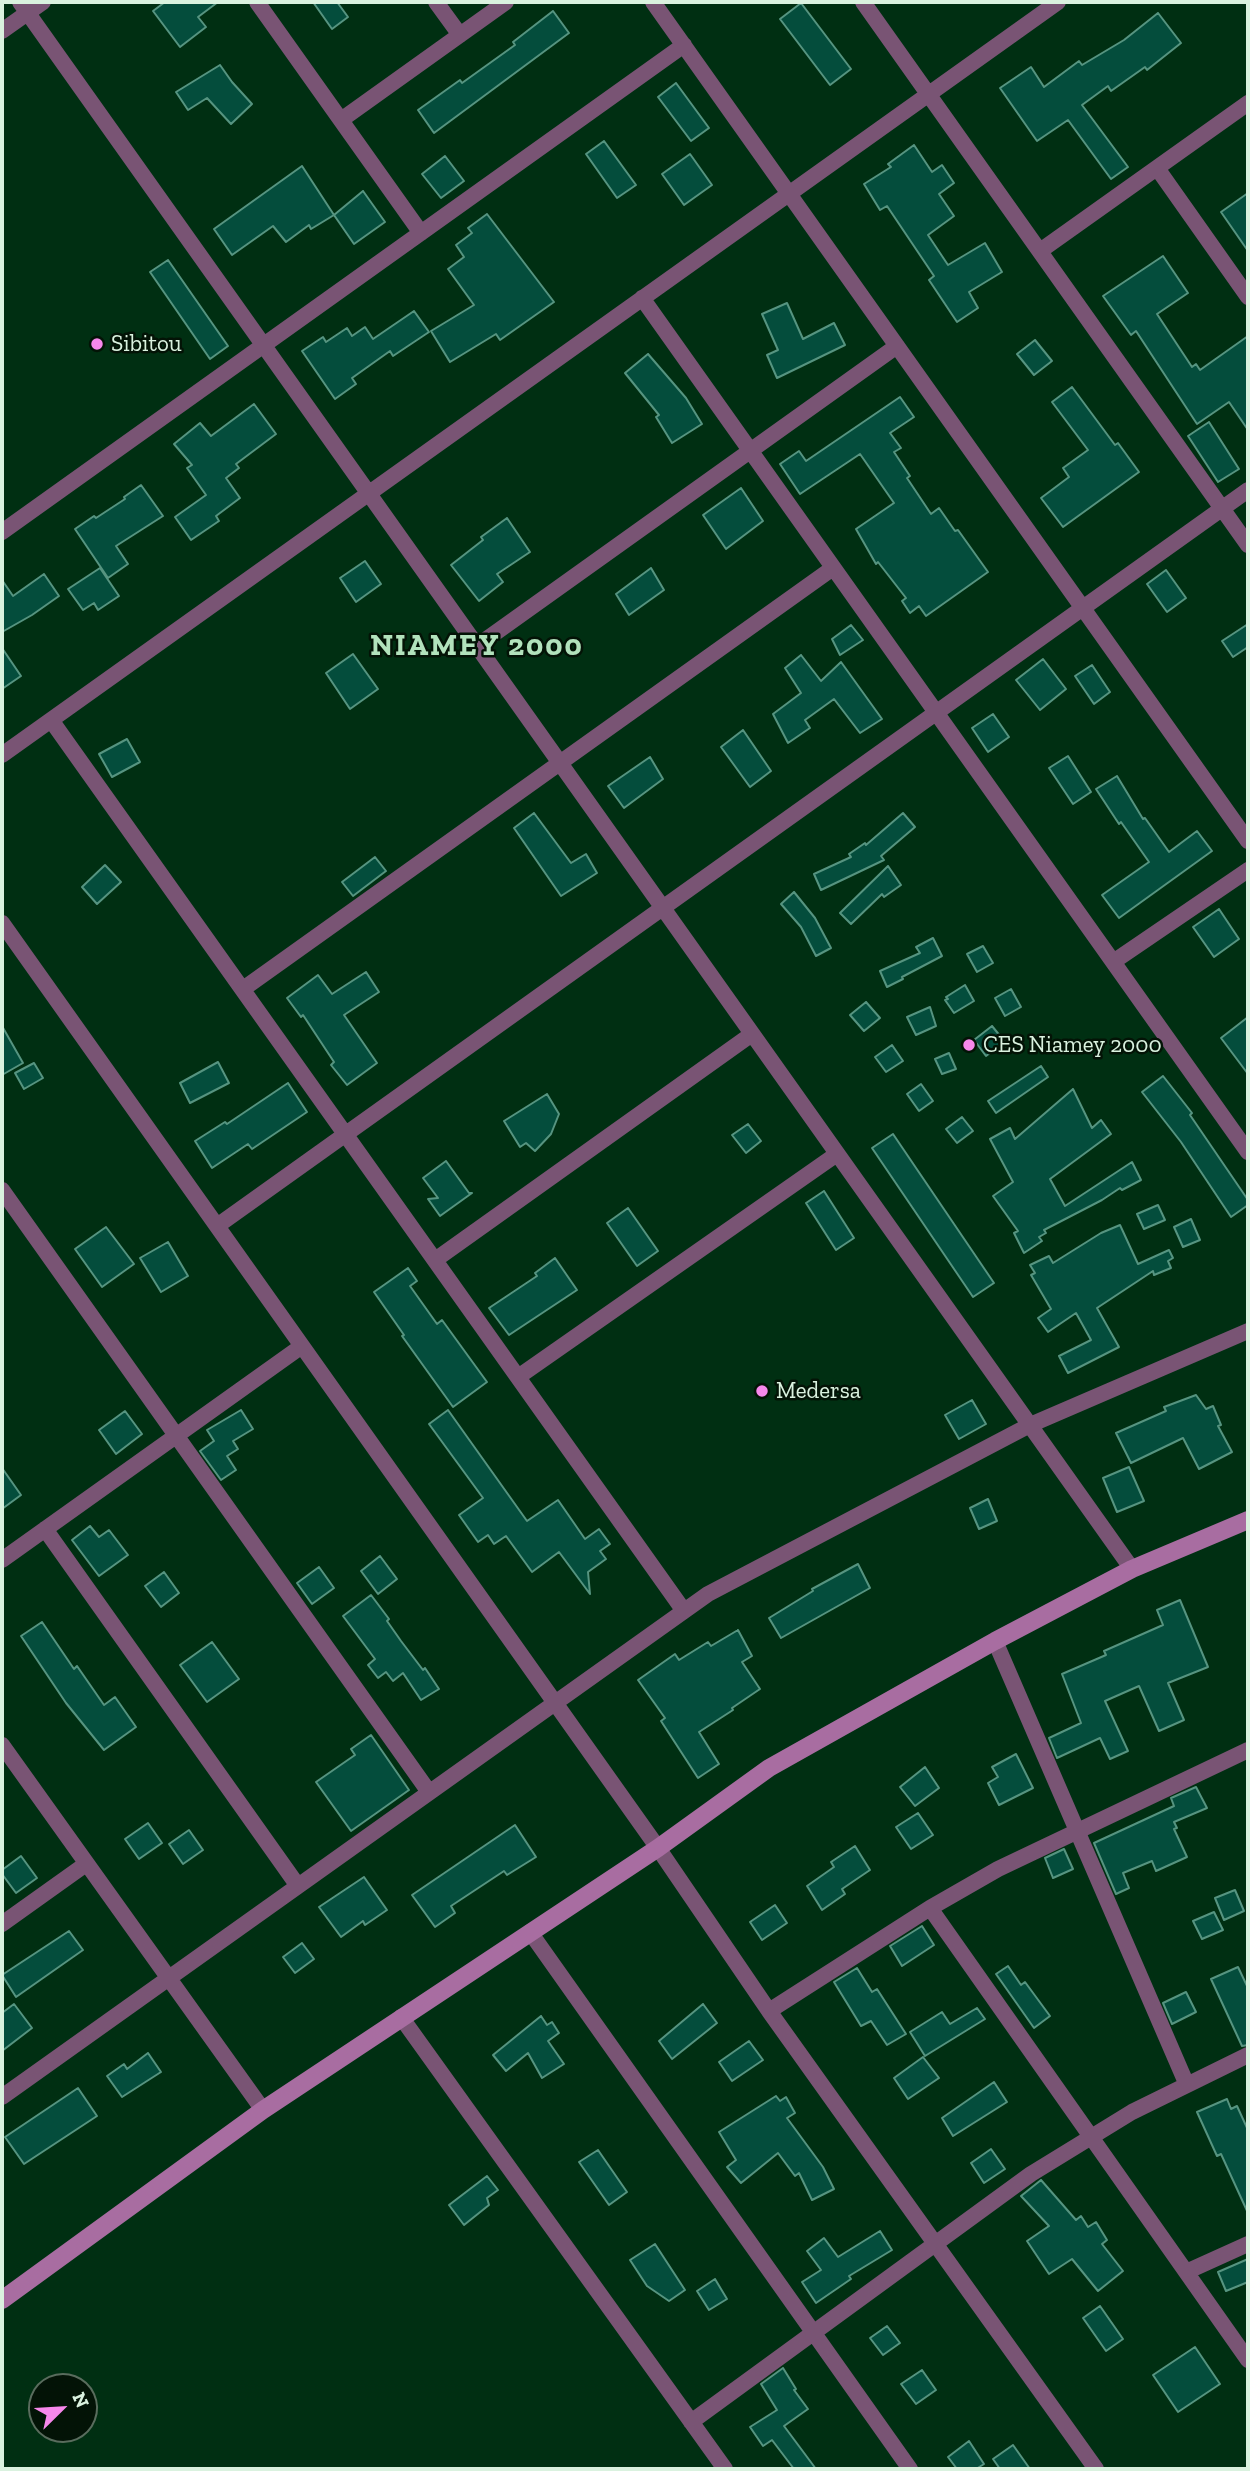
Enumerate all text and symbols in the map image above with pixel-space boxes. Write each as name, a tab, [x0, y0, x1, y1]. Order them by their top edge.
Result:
place label: Sibitou	[111, 330, 182, 358]
marker: Sibitou	[89, 336, 105, 352]
district label: NIAMEY 2000	[372, 628, 582, 664]
place label: CES Niamey 2000	[983, 1031, 1162, 1059]
marker: CES Niamey 2000	[961, 1037, 977, 1053]
place label: Medersa	[776, 1377, 861, 1405]
marker: Medersa	[754, 1383, 770, 1399]
north arrow	[28, 2373, 98, 2443]
text: N	[67, 2389, 94, 2411]

